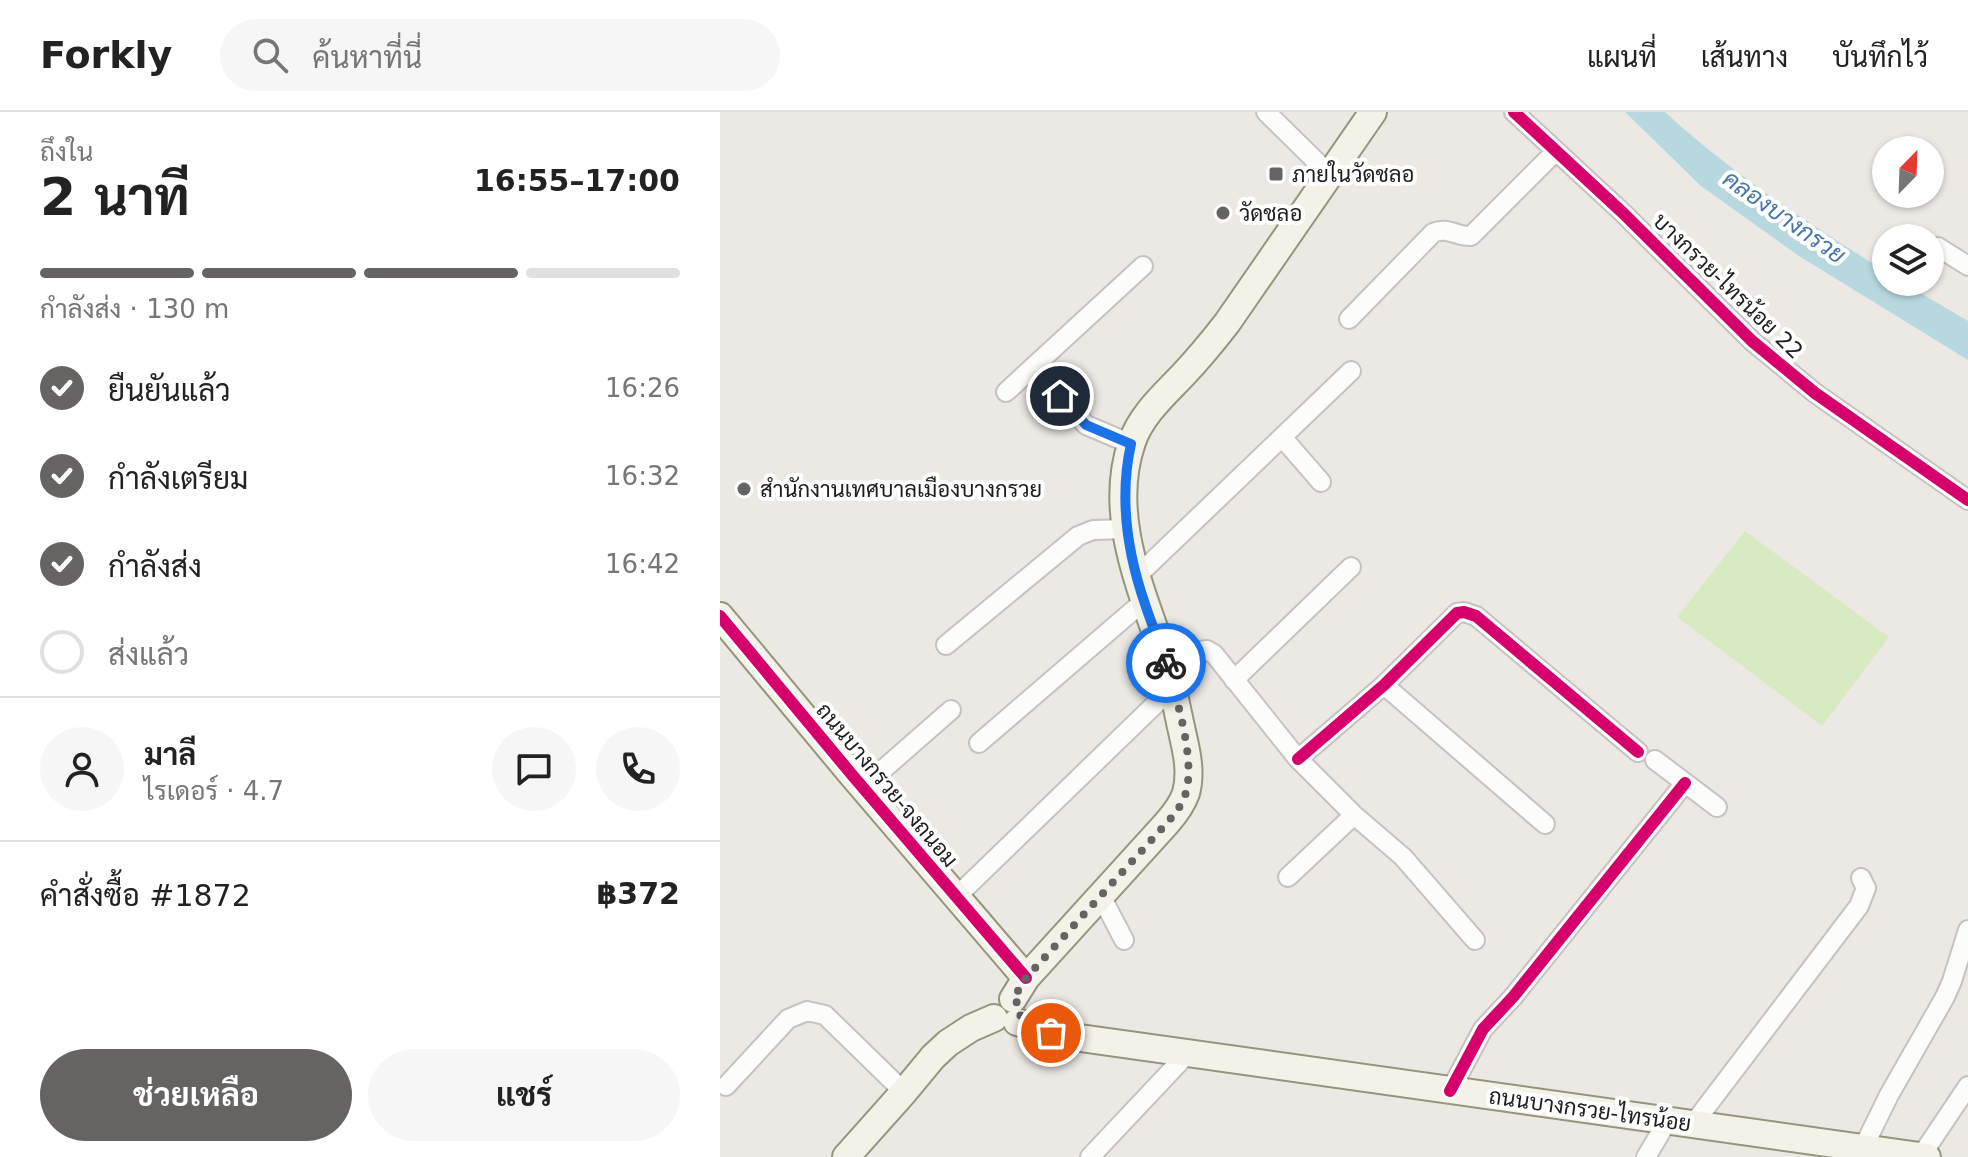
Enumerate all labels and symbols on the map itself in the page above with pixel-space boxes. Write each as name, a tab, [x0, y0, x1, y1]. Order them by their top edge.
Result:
north arrow	[1872, 136, 1944, 208]
place label: ภายในวัดชลอ	[1292, 160, 1414, 187]
marker: ภายในวัดชลอ	[1267, 165, 1285, 183]
water label: คลองบางกรวย	[1717, 165, 1851, 270]
place label: วัดชลอ	[1239, 200, 1302, 226]
marker: วัดชลอ	[1214, 204, 1232, 222]
street label: บางกรวย-ไทรน้อย 22	[1648, 207, 1809, 364]
pin	[1026, 362, 1094, 430]
place label: สำนักงานเทศบาลเมืองบางกรวย	[760, 476, 1042, 502]
marker: สำนักงานเทศบาลเมืองบางกรวย	[735, 480, 753, 498]
courier	[1126, 623, 1206, 703]
street label: ถนนบางกรวย-จงถนอม	[811, 698, 963, 872]
pin	[1017, 999, 1085, 1067]
street label: ถนนบางกรวย-ไทรน้อย	[1487, 1081, 1693, 1137]

